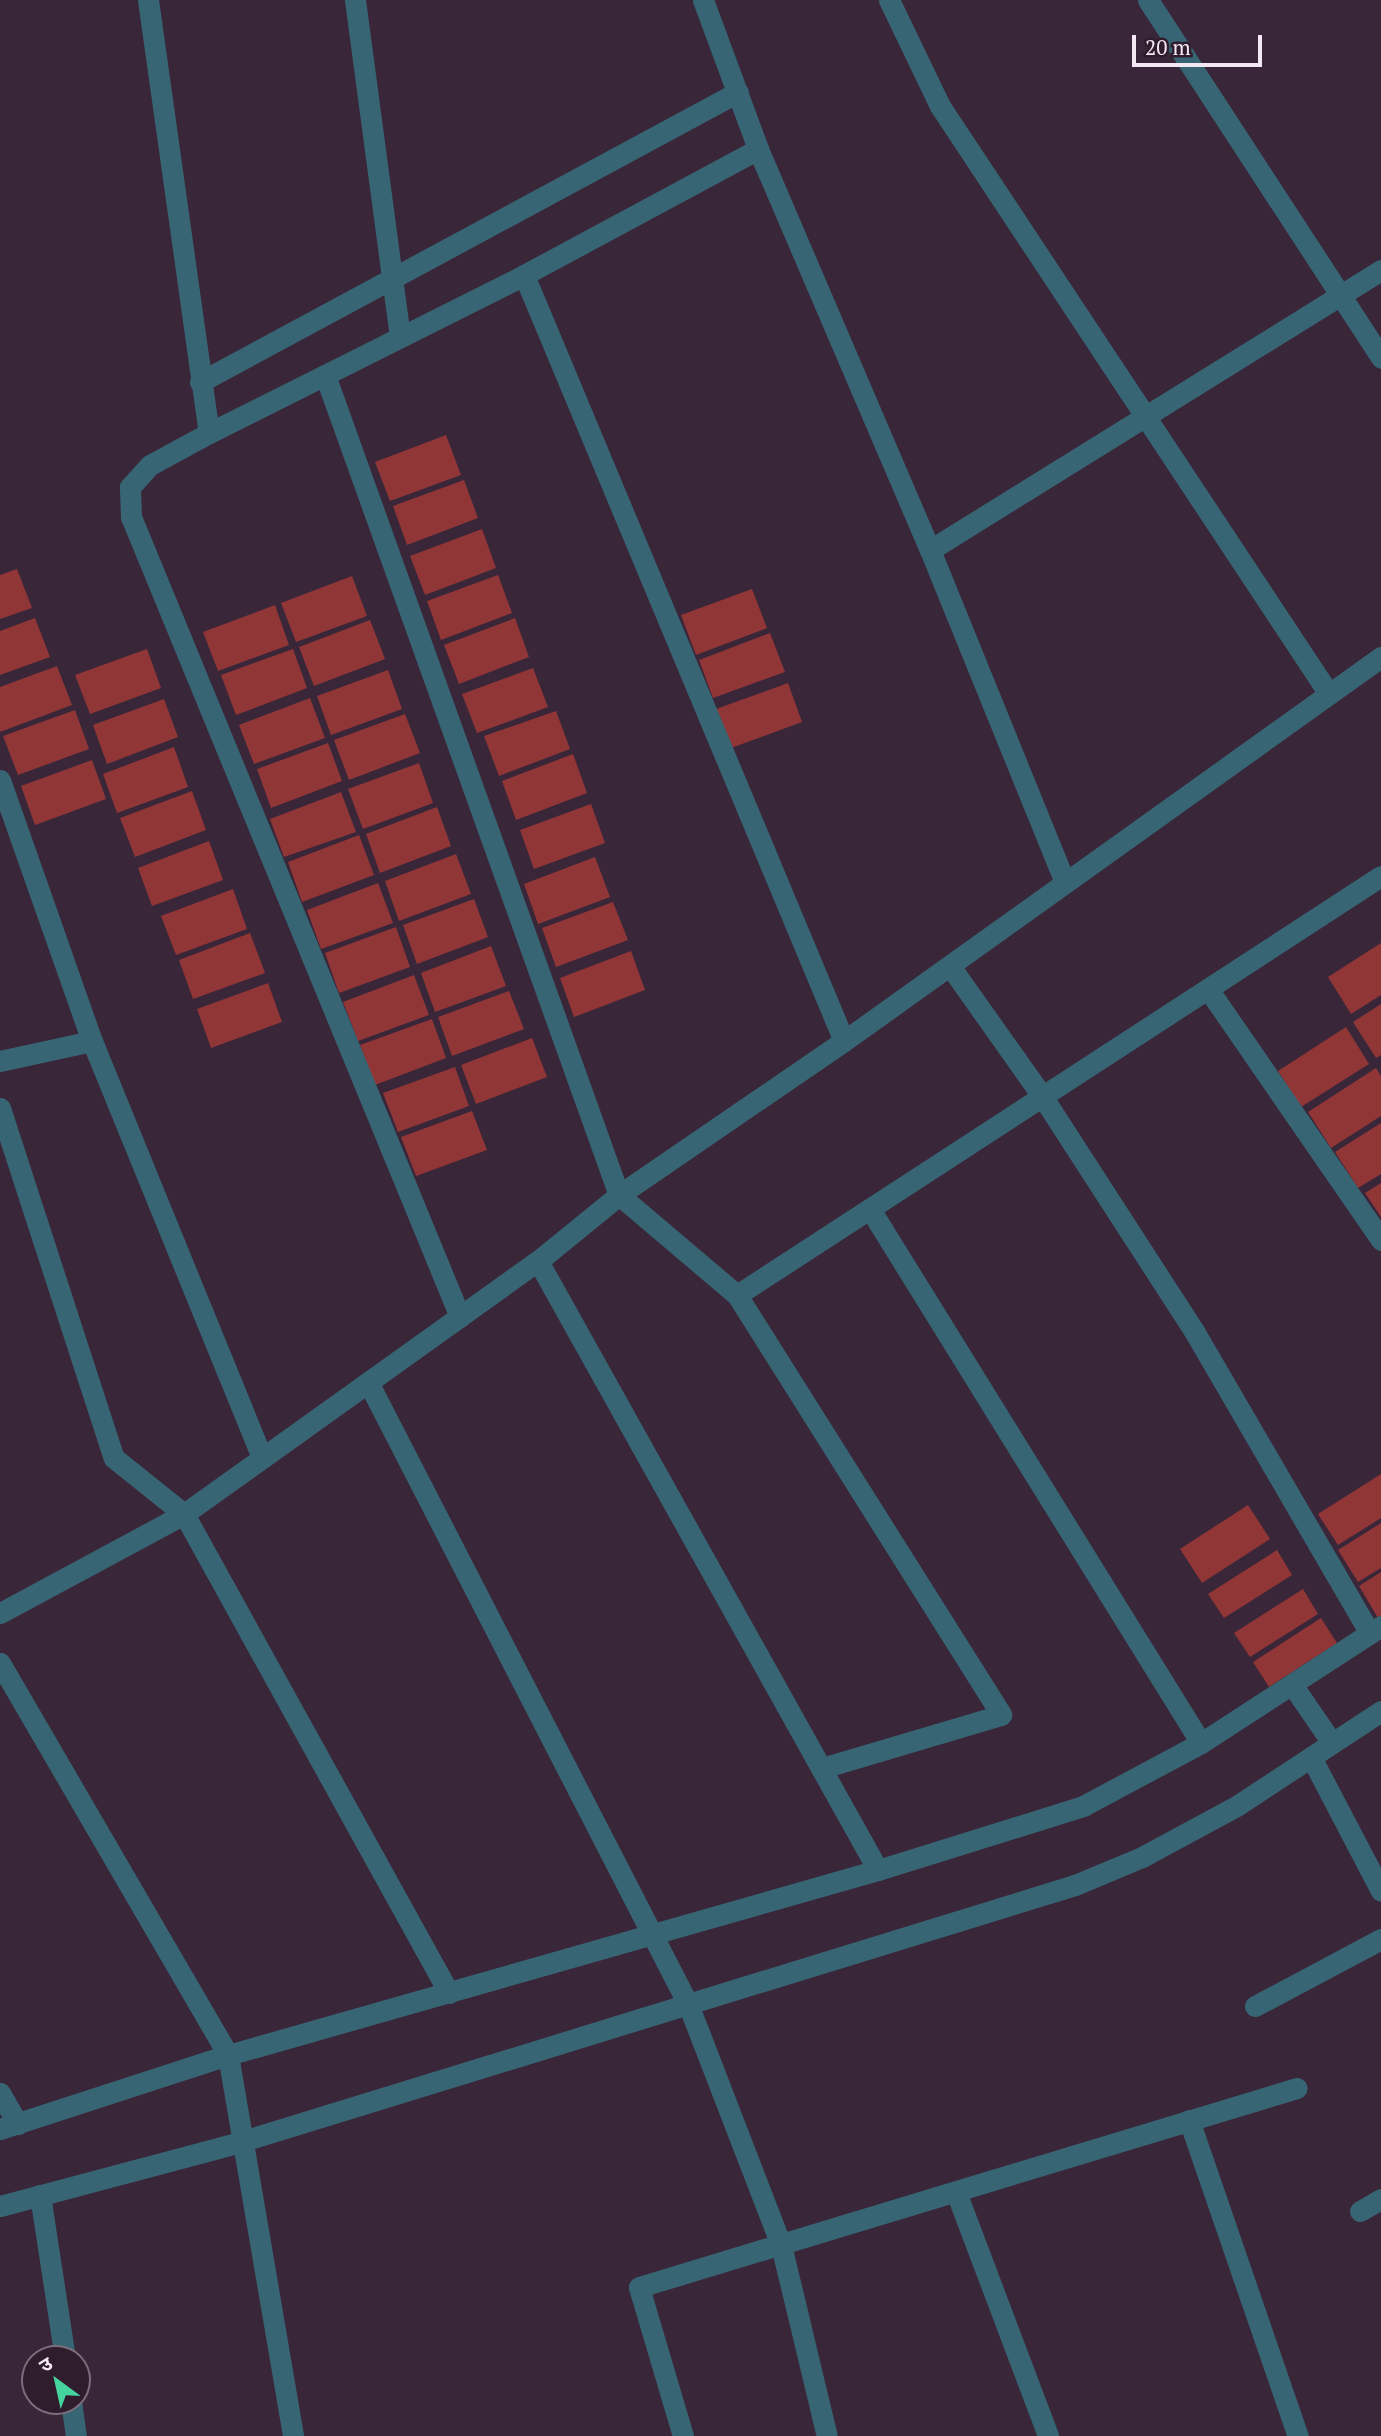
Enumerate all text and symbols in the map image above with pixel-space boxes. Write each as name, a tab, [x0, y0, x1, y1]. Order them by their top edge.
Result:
scale bar	[1136, 21, 1266, 65]
text: 20 m	[1145, 33, 1191, 61]
north arrow	[21, 2345, 91, 2415]
text: उ	[34, 2350, 57, 2377]

